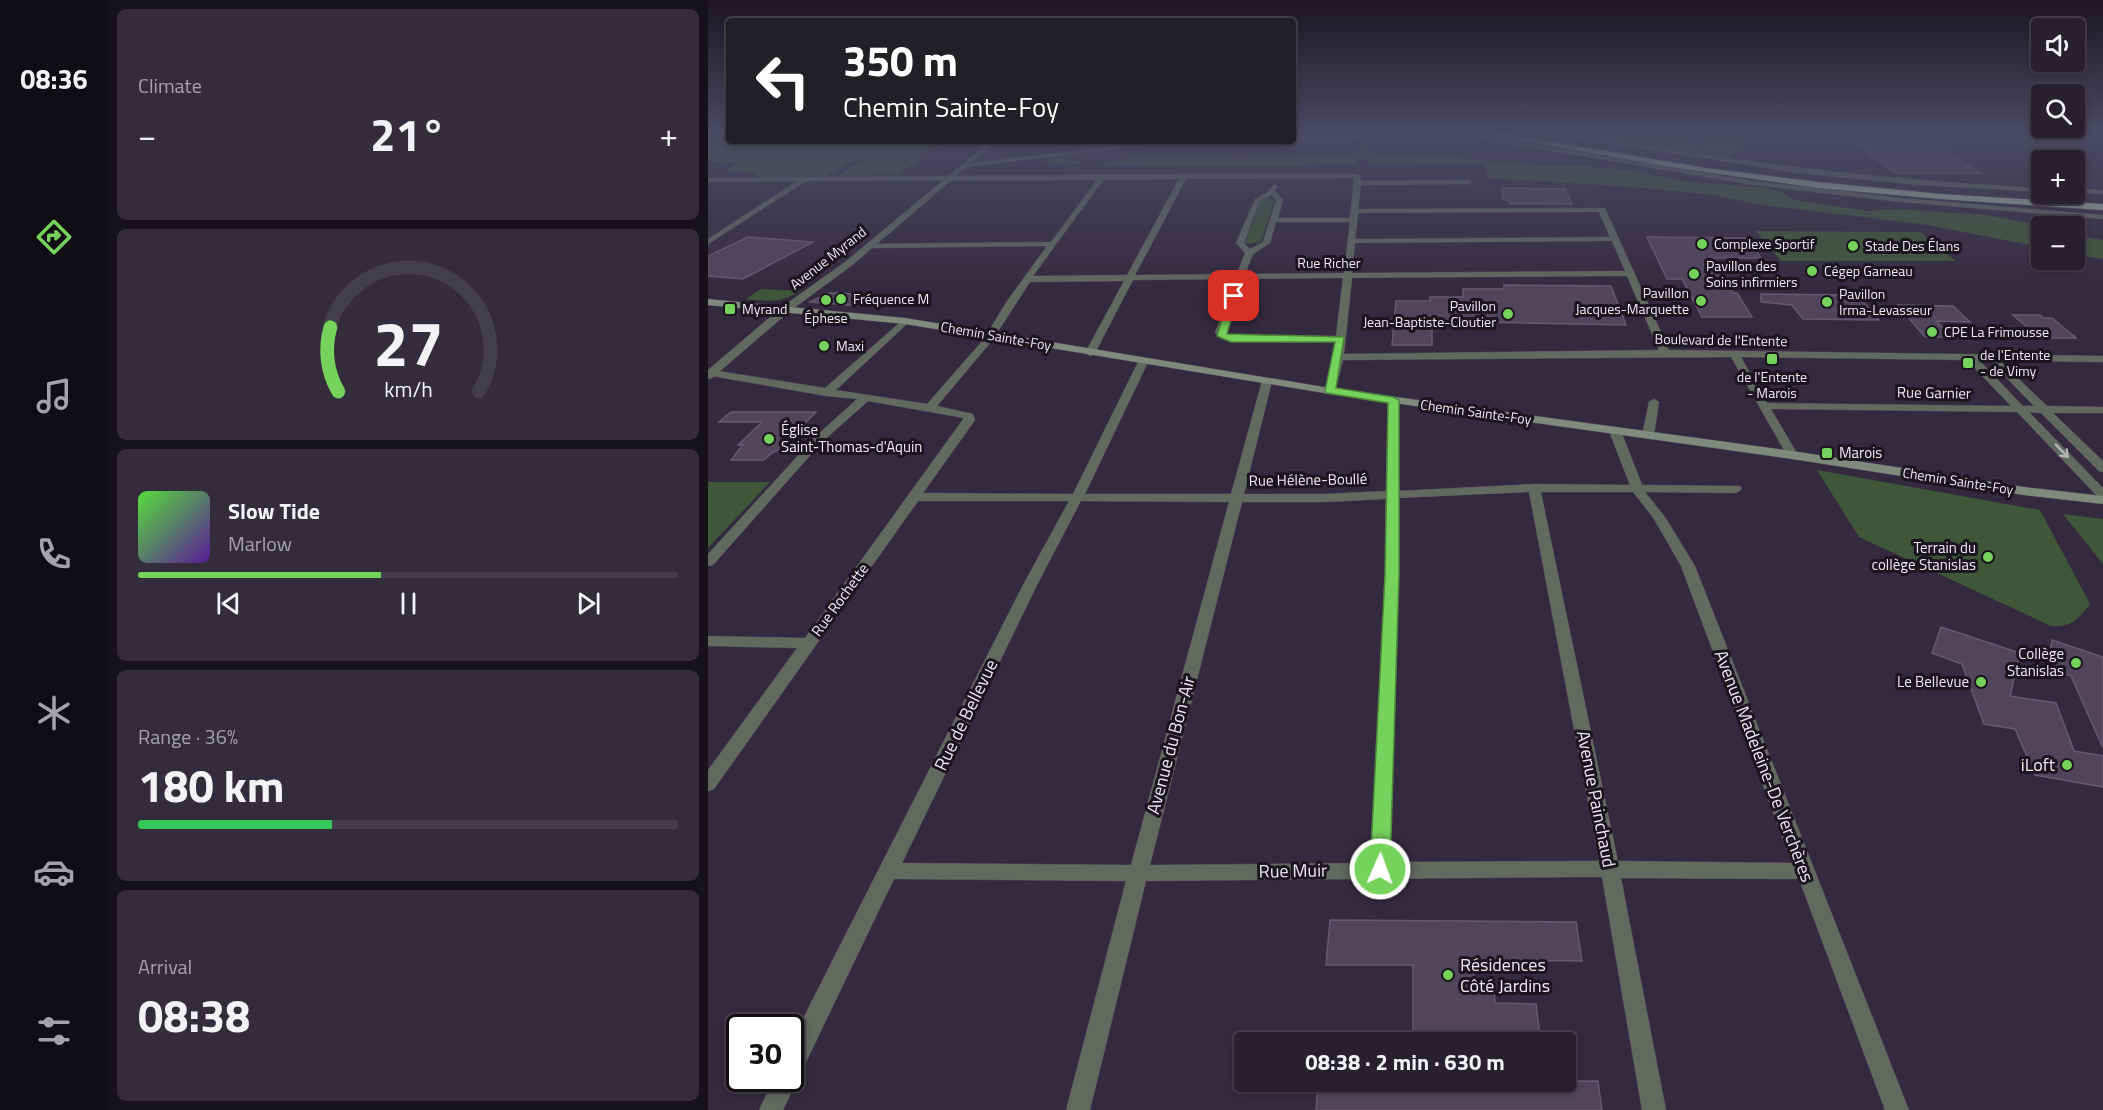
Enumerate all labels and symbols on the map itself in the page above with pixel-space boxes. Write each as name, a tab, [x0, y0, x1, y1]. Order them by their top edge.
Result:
street label: Avenue Myrand	[785, 221, 870, 294]
place label: Complexe Sportif	[1714, 233, 1815, 254]
place label: Stade Des Élans	[1865, 235, 1960, 256]
marker: Complexe Sportif	[1695, 237, 1709, 251]
marker: Stade Des Élans	[1846, 239, 1860, 253]
street label: Rue Richer	[1297, 252, 1361, 273]
place label: Pavillon des Soins infirmiers	[1706, 255, 1797, 292]
place label: Cégep Garneau	[1824, 260, 1913, 281]
marker: Cégep Garneau	[1805, 264, 1819, 278]
marker: Pavillon des Soins infirmiers	[1687, 267, 1701, 281]
pin	[1208, 270, 1259, 321]
place label: Pavillon Jacques-Marquette	[1575, 282, 1689, 319]
place label: Pavillon Irma-Levasseur	[1839, 283, 1932, 320]
place label: Fréquence M	[853, 288, 929, 309]
marker: Fréquence M	[834, 292, 848, 306]
marker: Éphese	[819, 293, 833, 307]
marker: Pavillon Jacques-Marquette	[1694, 294, 1708, 308]
place label: Pavillon Jean-Baptiste-Cloutier	[1363, 295, 1496, 332]
marker: Pavillon Irma-Levasseur	[1820, 295, 1834, 309]
place label: Myrand	[742, 298, 787, 319]
marker: Myrand	[723, 302, 737, 316]
place label: Éphese	[804, 307, 848, 328]
marker: Pavillon Jean-Baptiste-Cloutier	[1501, 307, 1515, 321]
street label: Chemin Sainte-Foy	[939, 315, 1053, 356]
place label: CPE La Frimousse	[1944, 321, 2049, 342]
marker: CPE La Frimousse	[1925, 325, 1939, 339]
street label: Boulevard de l'Entente	[1654, 328, 1788, 351]
place label: Maxi	[836, 335, 864, 356]
marker: Maxi	[817, 339, 831, 353]
place label: de l'Entente - de Vimy	[1980, 344, 2050, 381]
marker: de l'Entente - Marois	[1765, 352, 1779, 366]
marker: de l'Entente - de Vimy	[1961, 356, 1975, 370]
place label: de l'Entente - Marois	[1737, 366, 1807, 403]
street label: Rue Garnier	[1897, 380, 1971, 405]
street label: Chemin Sainte-Foy	[1419, 393, 1533, 430]
place label: Église Saint-Thomas-d'Aquin	[781, 418, 922, 458]
marker: Église Saint-Thomas-d'Aquin	[762, 432, 776, 446]
place label: Marois	[1839, 441, 1882, 464]
one-way arrow	[2055, 444, 2069, 459]
marker: Marois	[1820, 446, 1834, 460]
street label: Chemin Sainte-Foy	[1901, 461, 2015, 500]
street label: Rue Hélène-Boullé	[1249, 467, 1367, 492]
place label: Terrain du collège Stanislas	[1871, 536, 1976, 576]
marker: Terrain du collège Stanislas	[1981, 550, 1995, 564]
street label: Rue Rochette	[805, 558, 874, 641]
place label: Collège Stanislas	[2007, 642, 2064, 682]
street label: Avenue Madeleine-De Verchères	[1708, 646, 1821, 886]
street label: Rue de Bellevue	[927, 654, 1004, 775]
marker: Collège Stanislas	[2069, 656, 2083, 670]
place label: Le Bellevue	[1897, 670, 1969, 693]
street label: Avenue du Bon-Air	[1139, 673, 1202, 817]
marker: Le Bellevue	[1974, 675, 1988, 689]
street label: Avenue Painchaud	[1570, 728, 1623, 870]
place label: iLoft	[2021, 751, 2056, 778]
marker: iLoft	[2060, 758, 2074, 772]
position arrow	[1348, 837, 1412, 901]
street label: Rue Muir	[1259, 856, 1327, 885]
place label: Résidences Côté Jardins	[1460, 951, 1550, 999]
marker: Résidences Côté Jardins	[1441, 968, 1455, 982]
speed limit sign: 30	[726, 1014, 804, 1092]

